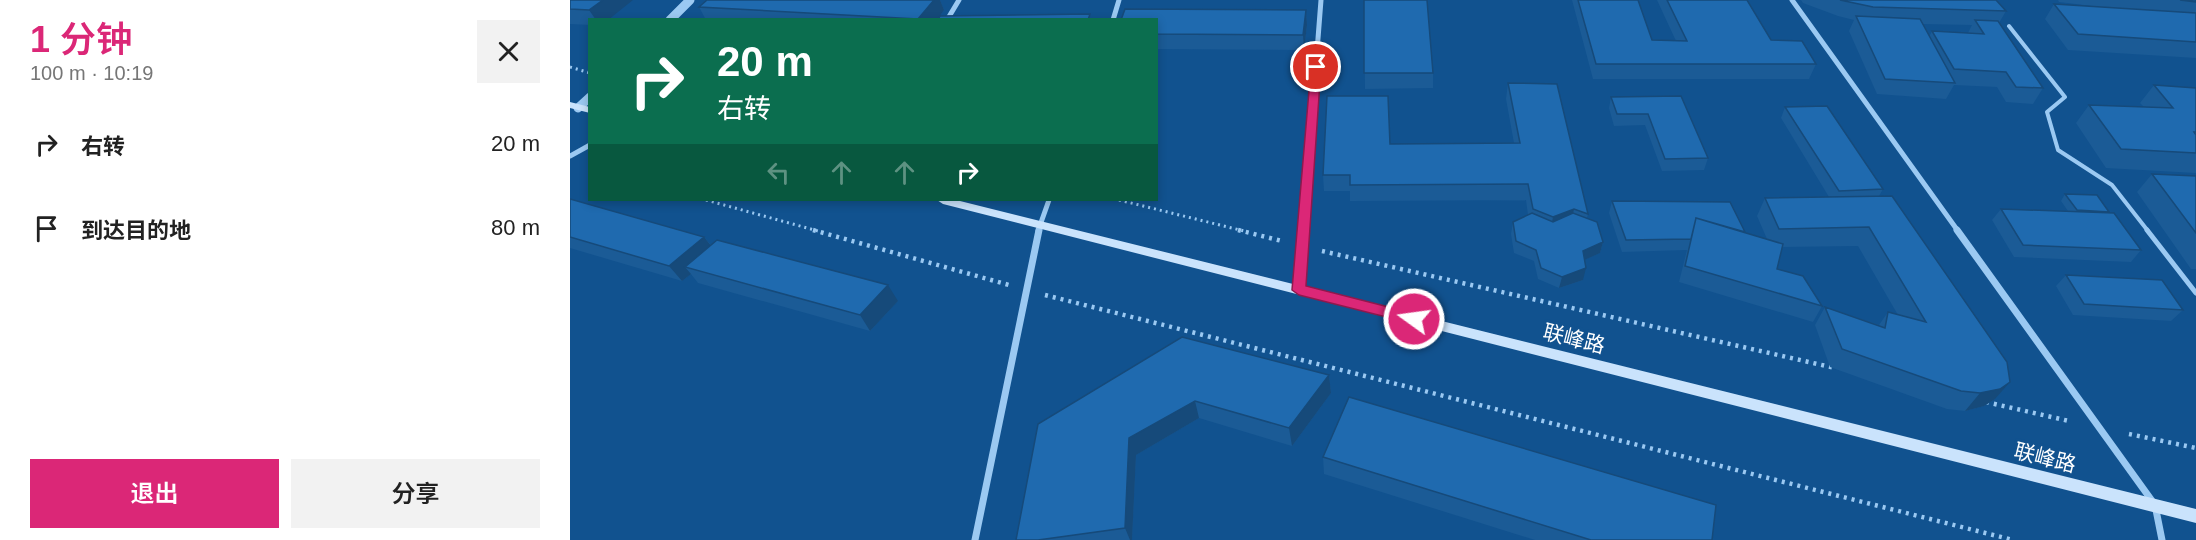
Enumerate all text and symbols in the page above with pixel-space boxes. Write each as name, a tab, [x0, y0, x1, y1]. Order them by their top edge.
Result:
text: 1 分钟	[30, 19, 132, 60]
button: close	[477, 20, 540, 83]
text: 20 m	[717, 38, 813, 85]
pin	[1290, 41, 1341, 92]
icon: right	[618, 42, 696, 120]
icon: arrive	[1299, 50, 1332, 83]
text: 100 m · 10:19	[30, 62, 153, 84]
text: 右转	[717, 94, 771, 124]
icon: right	[30, 128, 63, 161]
text: 20 m	[491, 131, 540, 156]
text: 右转	[81, 134, 125, 159]
icon: left	[762, 156, 795, 189]
icon: ahead	[825, 156, 858, 189]
icon: ahead	[888, 156, 921, 189]
icon: right	[951, 156, 984, 189]
icon: arrive	[30, 212, 63, 245]
text: 80 m	[491, 215, 540, 240]
text: 到达目的地	[81, 218, 191, 243]
position arrow	[1382, 287, 1446, 351]
street label: 联峰路	[1541, 320, 1607, 357]
street label: 联峰路	[2012, 439, 2078, 476]
button: 退出	[30, 459, 279, 528]
button: 分享	[291, 459, 540, 528]

